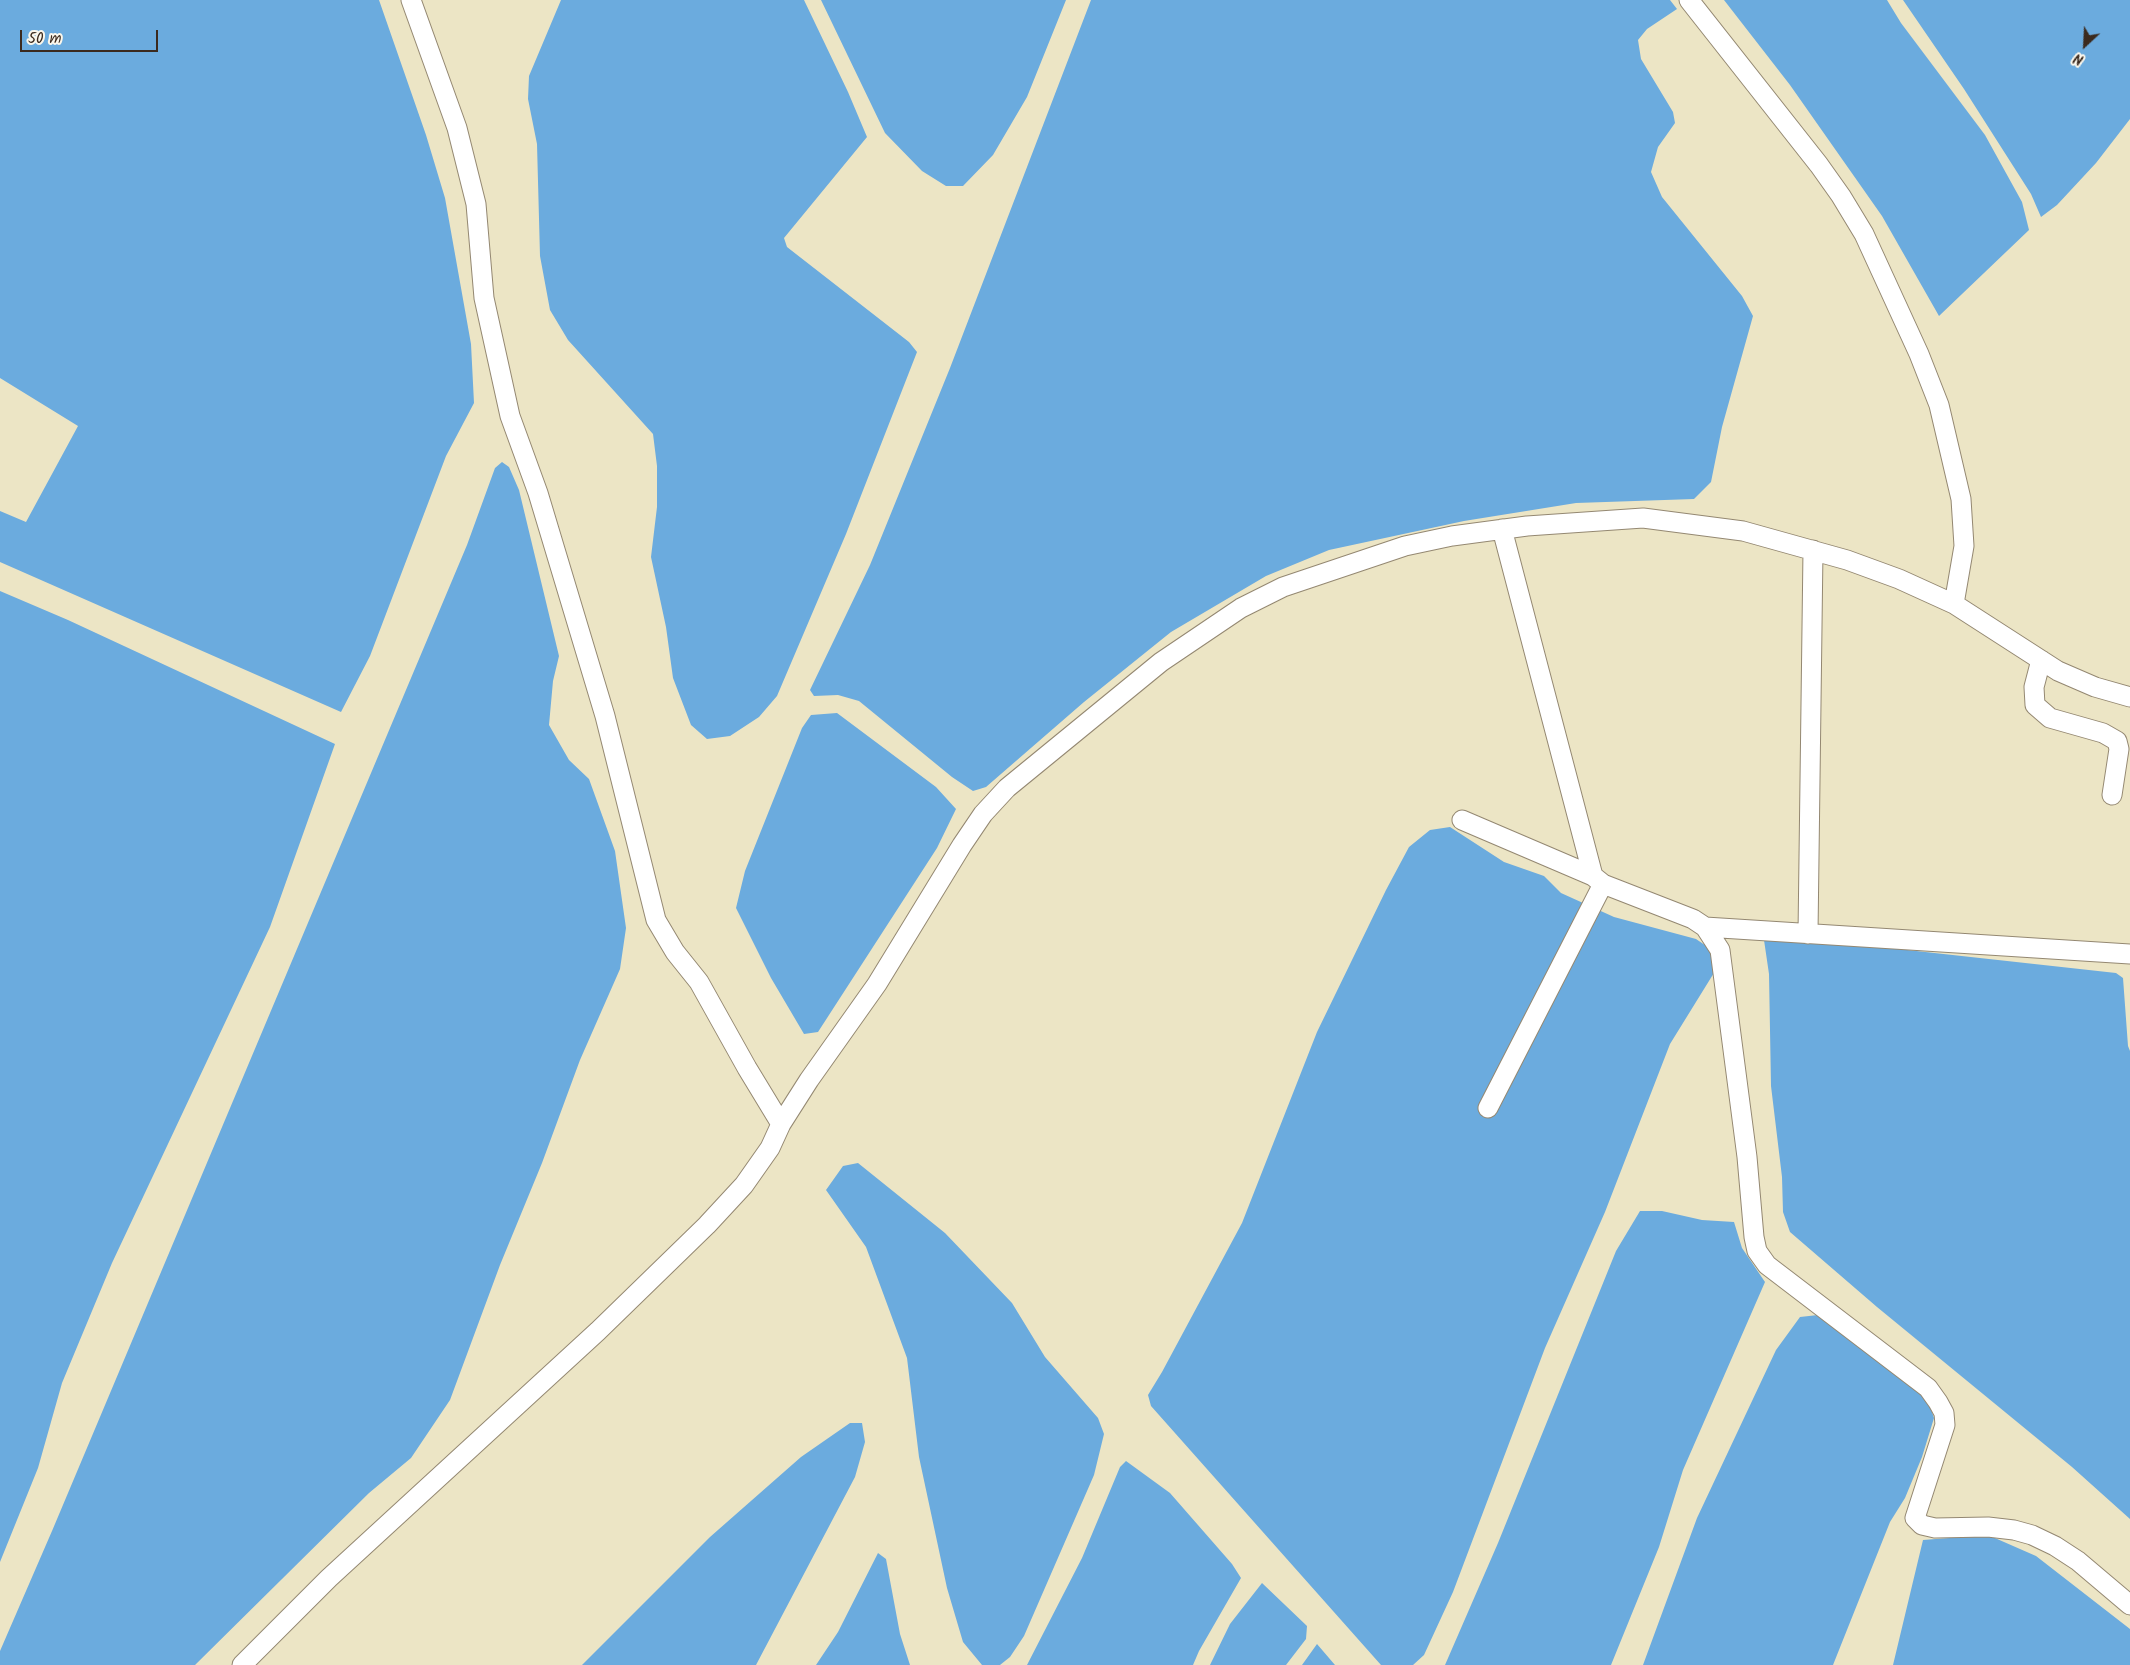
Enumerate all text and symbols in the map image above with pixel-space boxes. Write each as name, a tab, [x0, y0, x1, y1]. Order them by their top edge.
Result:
scale bar	[22, 20, 160, 52]
north arrow	[2060, 20, 2110, 70]
text: 50 m	[28, 27, 62, 51]
text: N	[2070, 47, 2087, 70]

